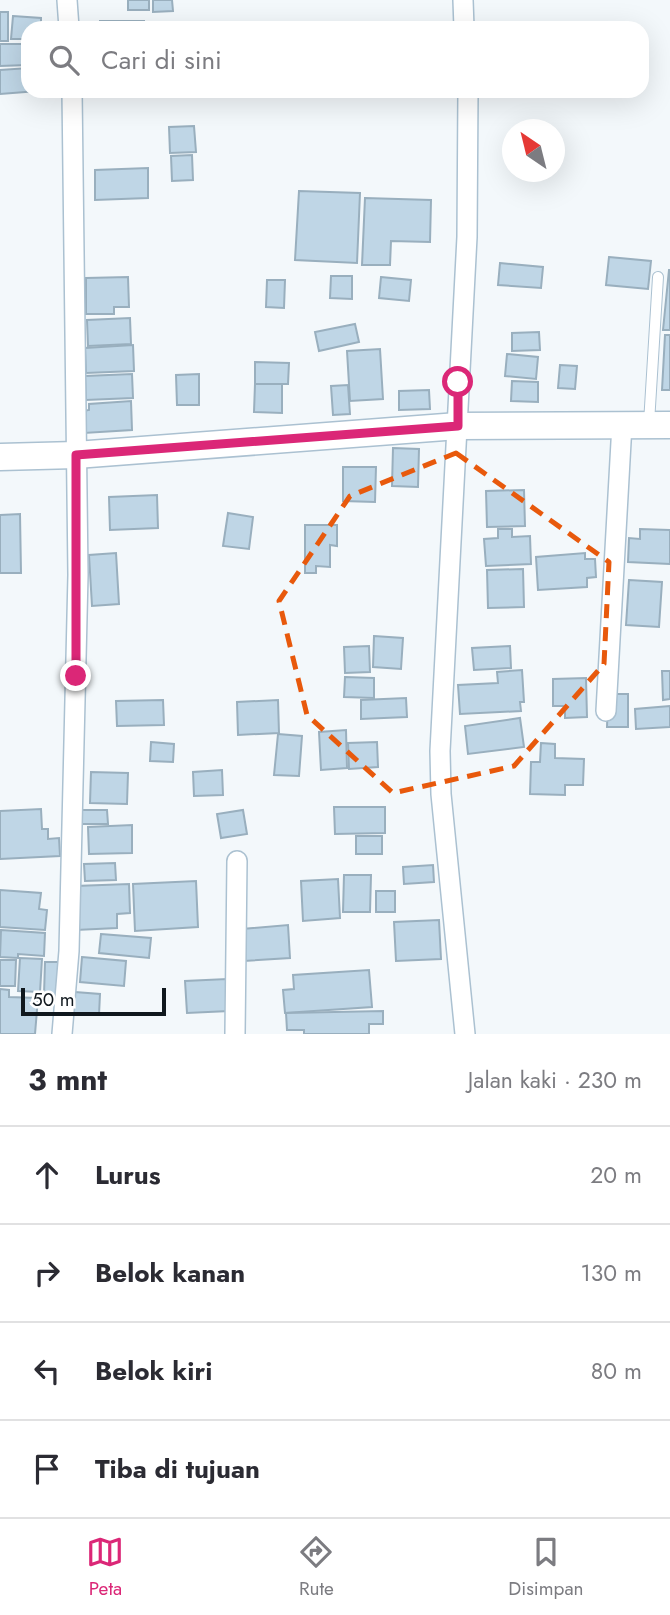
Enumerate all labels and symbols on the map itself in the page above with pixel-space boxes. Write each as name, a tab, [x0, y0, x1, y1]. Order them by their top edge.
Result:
north arrow	[502, 119, 565, 182]
route start	[442, 366, 473, 397]
route end	[60, 660, 91, 691]
scale bar	[21, 985, 166, 1017]

